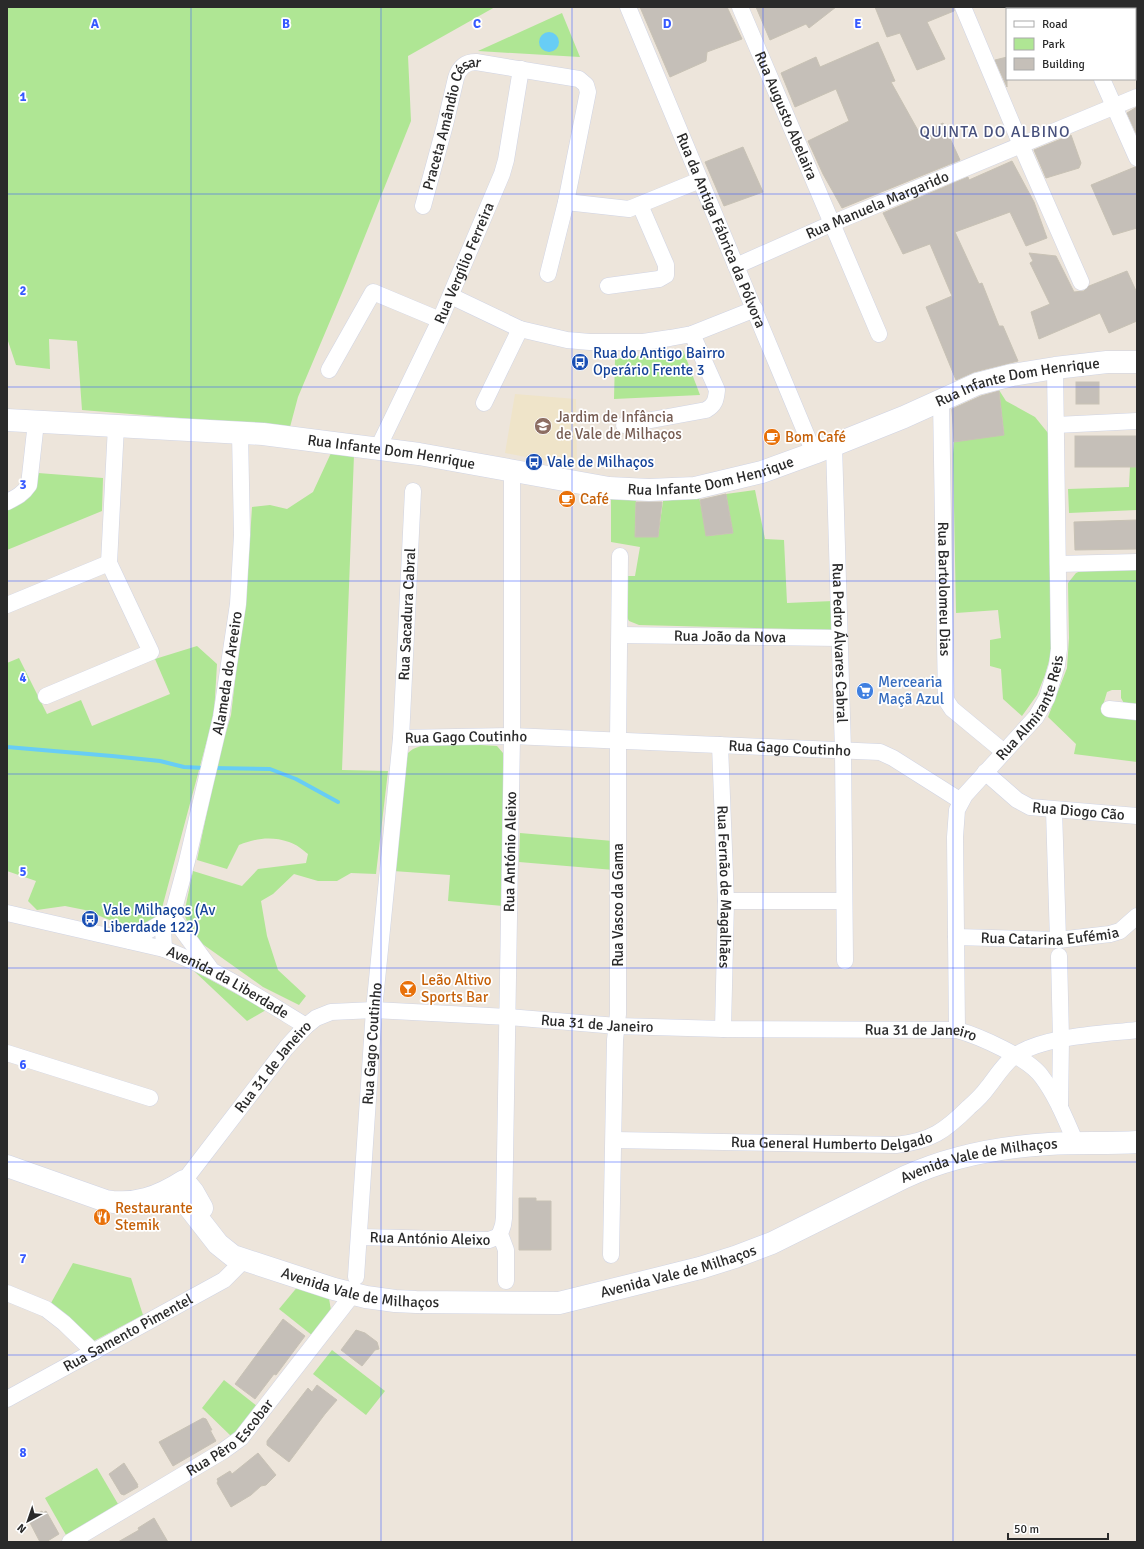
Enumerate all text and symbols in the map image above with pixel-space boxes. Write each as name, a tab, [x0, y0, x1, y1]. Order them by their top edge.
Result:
legend	[1006, 8, 1136, 80]
text: A	[91, 16, 100, 32]
text: B	[282, 16, 290, 32]
text: C	[473, 16, 481, 32]
text: D	[663, 16, 672, 32]
text: E	[854, 16, 862, 32]
text: Road	[1042, 17, 1068, 32]
text: Park	[1042, 37, 1065, 52]
street label: Rua Augusto Abelaira	[751, 49, 821, 183]
street label: Praceta Amândio César	[419, 53, 483, 192]
text: Building	[1042, 57, 1085, 72]
text: 1	[19, 89, 27, 105]
district label: QUINTA DO ALBINO	[919, 122, 1071, 142]
street label: Rua da Antiga Fábrica da Pólvora	[672, 130, 770, 331]
street label: Rua Manuela Margarido	[803, 167, 952, 243]
street label: Rua Vergílio Ferreira	[430, 200, 498, 327]
text: 2	[19, 283, 27, 299]
place label: Rua do Antigo Bairro Operário Frente 3	[593, 344, 725, 379]
bus stop icon: Rua do Antigo Bairro Operário Frente 3	[570, 352, 590, 372]
street label: Rua Infante Dom Henrique	[933, 354, 1101, 411]
place label: Jardim de Infância de Vale de Milhaços	[556, 408, 682, 443]
school or university icon: Jardim de Infância de Vale de Milhaços	[533, 416, 553, 436]
cafe icon: Bom Café	[762, 427, 782, 447]
place label: Bom Café	[785, 428, 846, 446]
street label: Rua Infante Dom Henrique	[306, 431, 477, 473]
bus stop icon: Vale de Milhaços	[524, 452, 544, 472]
street label: Rua Infante Dom Henrique	[627, 452, 796, 499]
place label: Vale de Milhaços	[547, 453, 655, 471]
text: 3	[19, 477, 27, 493]
cafe icon: Café	[557, 489, 577, 509]
place label: Café	[580, 490, 609, 508]
street label: Rua Bartolomeu Dias	[934, 522, 954, 657]
street label: Rua Sacadura Cabral	[395, 547, 419, 681]
street label: Rua Pedro Álvares Cabral	[828, 563, 851, 723]
street label: Alameda do Areeiro	[208, 610, 246, 737]
street label: Rua João da Nova	[674, 627, 786, 646]
street label: Rua Almirante Reis	[992, 654, 1067, 764]
text: 4	[19, 670, 27, 686]
place label: Mercearia Maçã Azul	[878, 673, 944, 708]
supermarket icon: Mercearia Maçã Azul	[855, 681, 875, 701]
street label: Rua Gago Coutinho	[404, 727, 528, 747]
street label: Rua Gago Coutinho	[728, 736, 852, 760]
street label: Rua António Aleixo	[500, 791, 520, 912]
street label: Rua Diogo Cão	[1032, 798, 1126, 824]
street label: Rua Fernão de Magalhães	[713, 805, 735, 969]
street label: Rua Vasco da Gama	[609, 843, 627, 967]
text: 5	[19, 864, 27, 880]
place label: Vale Milhaços (Av Liberdade 122)	[103, 901, 216, 936]
bus stop icon: Vale Milhaços (Av Liberdade 122)	[80, 909, 100, 929]
street label: Rua Catarina Eufémia	[980, 923, 1121, 949]
street label: Avenida da Liberdade	[164, 942, 292, 1022]
place label: Leão Altivo Sports Bar	[421, 971, 492, 1006]
bar icon: Leão Altivo Sports Bar	[398, 979, 418, 999]
street label: Rua Gago Coutinho	[359, 981, 386, 1105]
street label: Rua 31 de Janeiro	[540, 1011, 654, 1036]
street label: Rua 31 de Janeiro	[231, 1016, 315, 1116]
street label: Rua 31 de Janeiro	[865, 1021, 980, 1045]
text: 6	[19, 1057, 27, 1073]
street label: Rua General Humberto Delgado	[731, 1128, 935, 1154]
street label: Avenida Vale de Milhaços	[897, 1134, 1058, 1187]
place label: Restaurante Stemik	[115, 1199, 193, 1234]
restaurant icon: Restaurante Stemik	[92, 1207, 112, 1227]
street label: Rua António Aleixo	[369, 1228, 491, 1249]
street label: Avenida Vale de Milhaços	[598, 1241, 759, 1301]
text: 7	[19, 1251, 27, 1267]
street label: Avenida Vale de Milhaços	[279, 1263, 440, 1311]
street label: Rua Samento Pimentel	[60, 1290, 196, 1375]
street label: Rua Pêro Escobar	[183, 1395, 277, 1480]
text: 8	[19, 1445, 27, 1461]
north arrow	[8, 1501, 48, 1541]
scale bar	[1008, 1515, 1108, 1541]
text: N	[15, 1521, 29, 1536]
text: 50 m	[1014, 1522, 1039, 1537]

